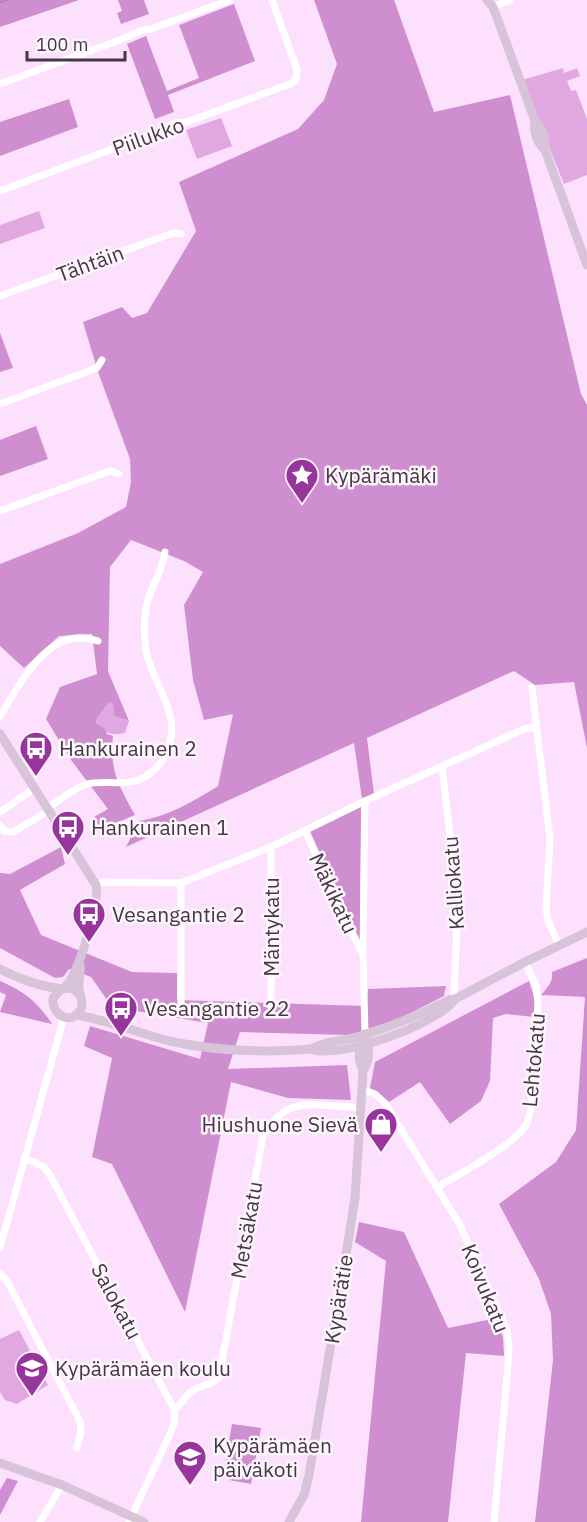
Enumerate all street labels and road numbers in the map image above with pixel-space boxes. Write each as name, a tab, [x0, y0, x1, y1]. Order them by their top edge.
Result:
street label: Piilukko	[108, 110, 188, 162]
street label: Tähtäin	[53, 238, 127, 288]
street label: Kalliokatu	[436, 835, 470, 931]
street label: Mäkikatu	[303, 848, 365, 938]
street label: Mäntykatu	[257, 877, 285, 977]
street label: Lehtokatu	[515, 1012, 551, 1108]
street label: Metsäkatu	[224, 1179, 268, 1281]
street label: Koivukatu	[455, 1239, 517, 1337]
street label: Kypärätie	[317, 1252, 359, 1346]
street label: Salokatu	[85, 1258, 149, 1344]

